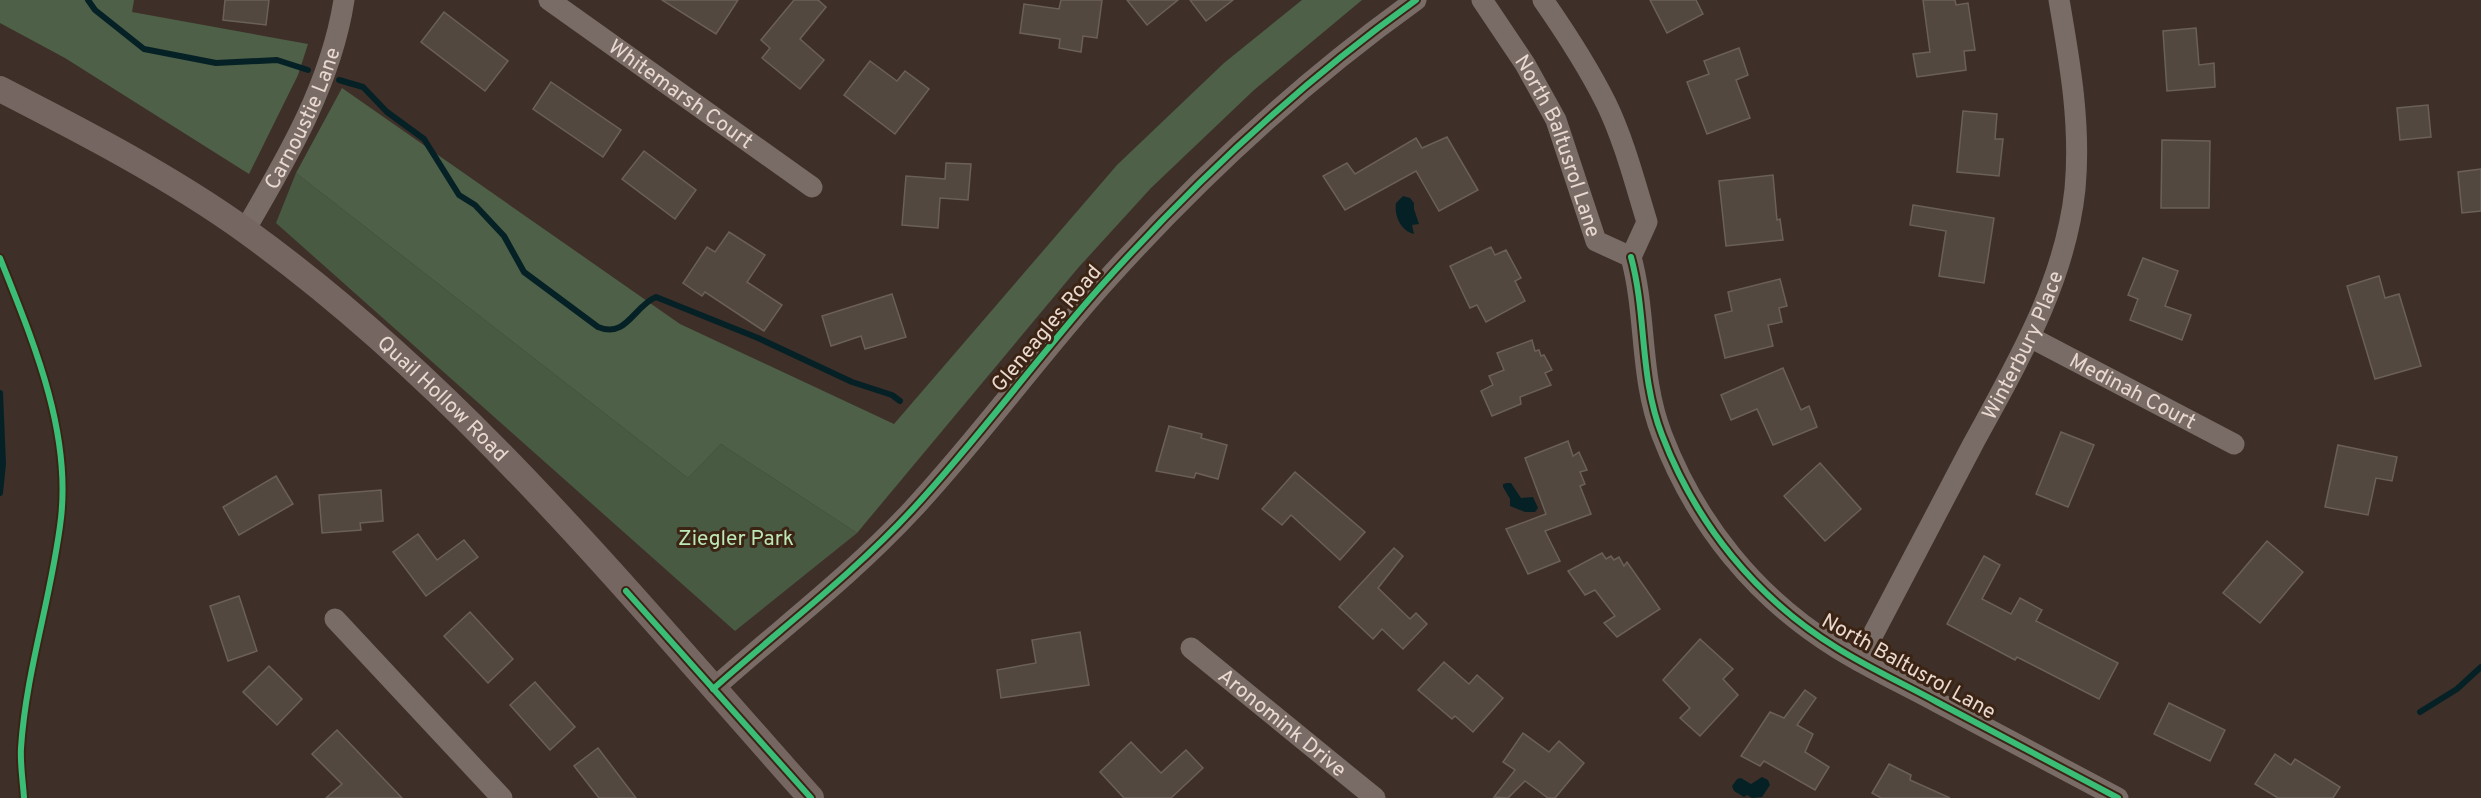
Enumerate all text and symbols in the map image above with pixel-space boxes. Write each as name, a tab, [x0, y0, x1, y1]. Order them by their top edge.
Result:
street label: Whitemarsh Court	[602, 34, 758, 156]
street label: Carnoustie Lane	[259, 44, 348, 195]
street label: North Baltusrol Lane	[1508, 50, 1606, 241]
street label: Gleneagles Road	[986, 260, 1108, 398]
street label: Winterbury Place	[1977, 267, 2071, 425]
street label: Quail Hollow Road	[371, 330, 513, 469]
street label: Medinah Court	[2064, 348, 2200, 437]
park label: Ziegler Park	[678, 526, 794, 553]
street label: North Baltusrol Lane	[1816, 608, 2000, 726]
street label: Aronomink Drive	[1212, 663, 1351, 784]

